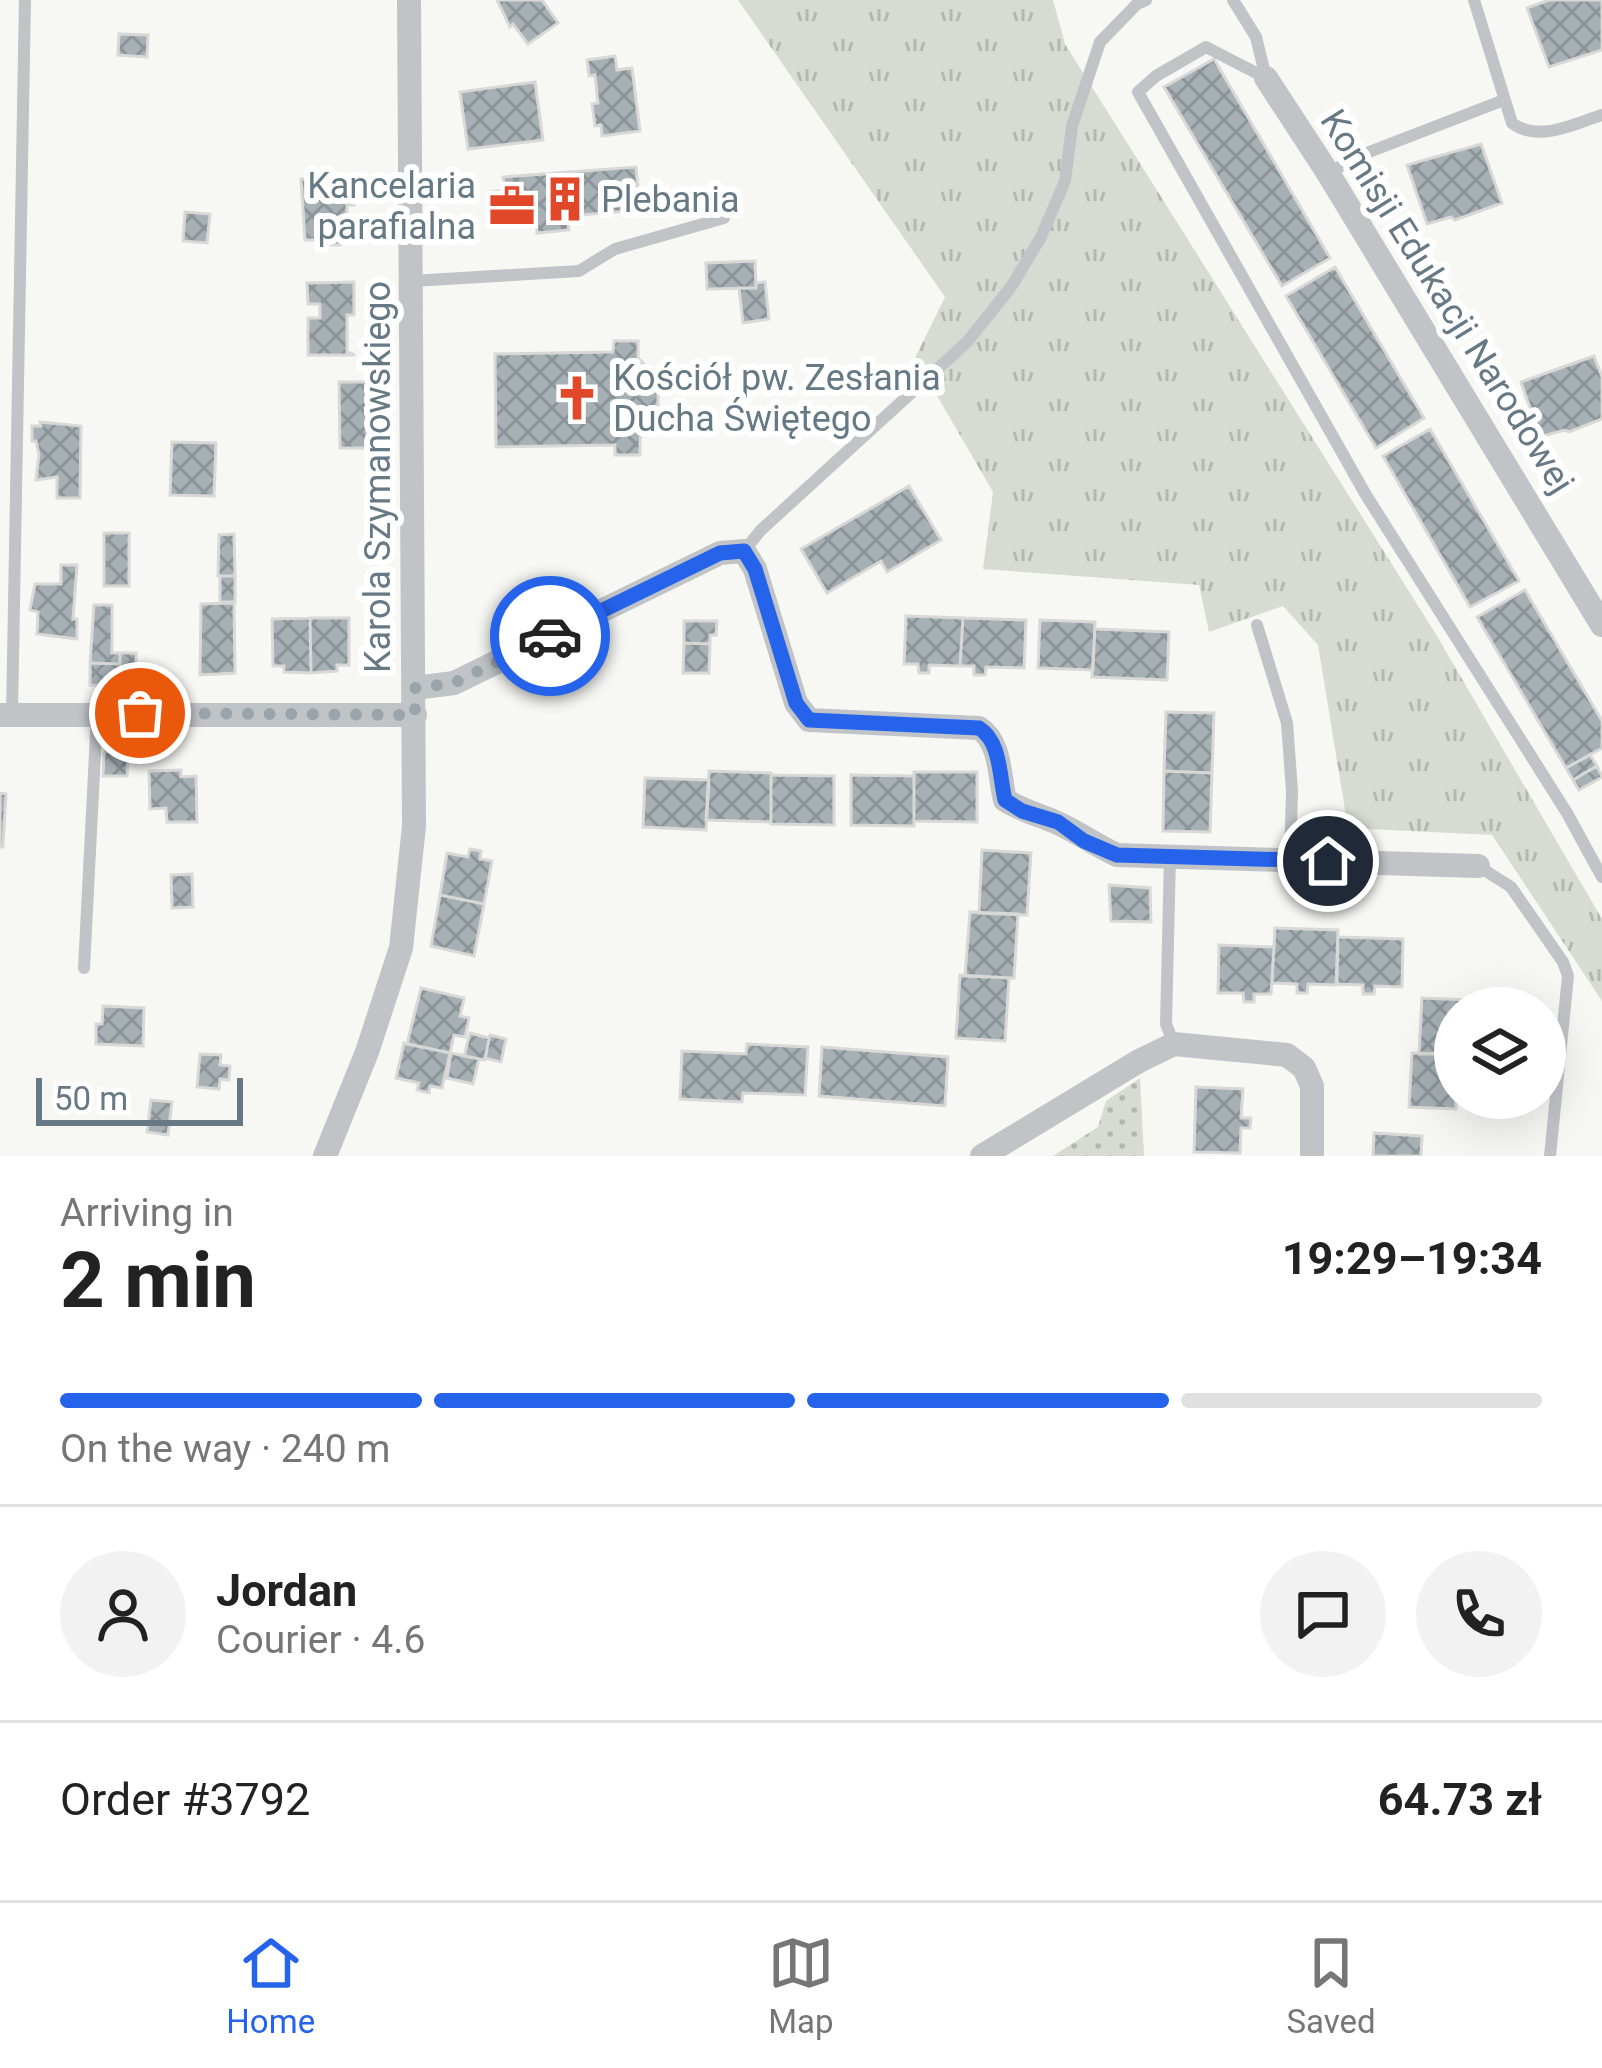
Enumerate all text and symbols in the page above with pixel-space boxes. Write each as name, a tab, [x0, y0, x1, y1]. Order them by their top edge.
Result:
street label: Komisji Edukacji Narodowej	[1312, 102, 1583, 501]
place label: Kancelaria parafialna	[307, 165, 476, 248]
building icon: Plebania	[540, 174, 590, 224]
place label: Plebania	[601, 179, 740, 221]
office icon: Kancelaria parafialna	[487, 181, 537, 231]
street label: Karola Szymanowskiego	[357, 281, 399, 673]
place label: Kościół pw. Zesłania Ducha Świętego	[613, 357, 941, 440]
church icon: Kościół pw. Zesłania Ducha Świętego	[552, 373, 602, 423]
courier	[490, 576, 610, 696]
icon: car	[517, 603, 583, 669]
pin	[89, 662, 191, 764]
icon: bag	[107, 680, 173, 746]
pin	[1277, 810, 1379, 912]
icon: home	[1295, 828, 1361, 894]
map controls	[1434, 987, 1566, 1119]
button: layers	[1434, 987, 1566, 1119]
scale bar	[36, 1072, 243, 1125]
text: 50 m	[54, 1079, 128, 1118]
text: Arriving in	[60, 1190, 234, 1236]
text: 19:29–19:34	[1282, 1232, 1542, 1285]
text: 2 min	[60, 1235, 256, 1326]
text: On the way · 240 m	[60, 1426, 391, 1472]
button: person	[60, 1551, 186, 1677]
button: chat	[1260, 1551, 1386, 1677]
button: phone	[1416, 1551, 1542, 1677]
text: Jordan	[216, 1564, 357, 1617]
text: Courier · 4.6	[216, 1617, 425, 1663]
text: Order #3792	[60, 1773, 310, 1826]
text: 64.73 zł	[1378, 1773, 1542, 1826]
tab: Home	[226, 1930, 315, 2041]
tab: Map	[768, 1930, 834, 2041]
tab: Saved	[1286, 1930, 1376, 2041]

